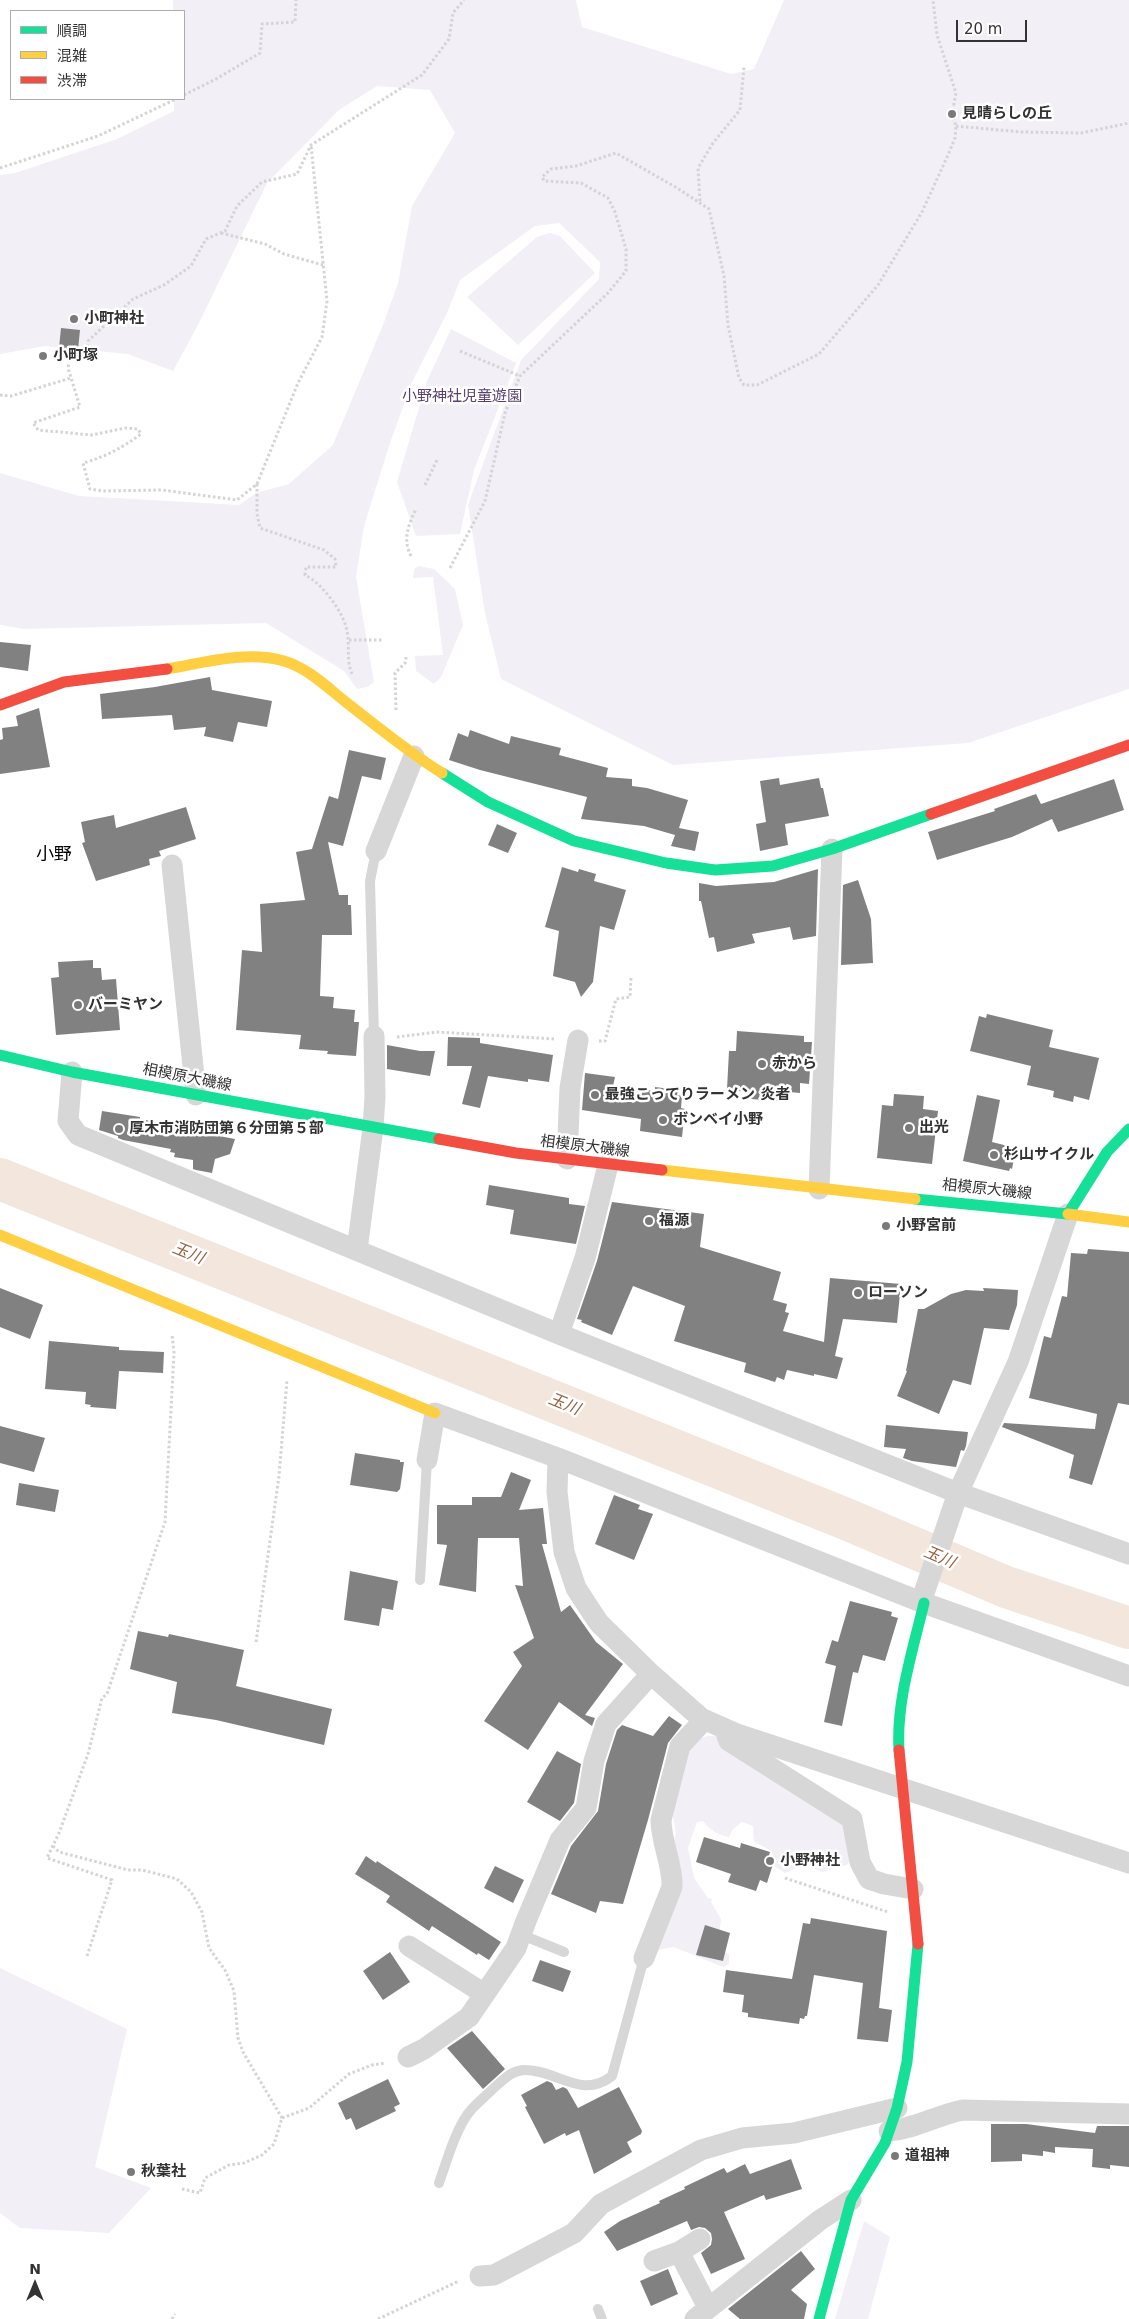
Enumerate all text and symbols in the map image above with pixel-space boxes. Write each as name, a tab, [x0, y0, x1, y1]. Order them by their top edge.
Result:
legend	[10, 10, 185, 100]
scale bar	[959, 10, 1030, 42]
text: 20 m	[964, 20, 1002, 38]
text: 順調	[57, 22, 87, 40]
text: 混雑	[57, 47, 87, 65]
text: 渋滞	[57, 72, 87, 90]
place label: 見晴らしの丘	[962, 105, 1052, 123]
marker: 見晴らしの丘	[946, 108, 958, 120]
place label: 小町神社	[84, 310, 144, 328]
marker: 小町神社	[68, 313, 80, 325]
place label: 小町塚	[53, 347, 98, 365]
marker: 小町塚	[37, 350, 49, 362]
park label: 小野神社児童遊園	[402, 388, 522, 406]
district label: 小野	[36, 844, 72, 866]
place label: バーミヤン	[88, 996, 163, 1014]
marker: バーミヤン	[72, 999, 84, 1011]
place label: 赤から	[772, 1055, 817, 1073]
marker: 赤から	[756, 1058, 768, 1070]
street label: 相模原大磯線	[141, 1061, 233, 1095]
place label: 最強こってりラーメン 炎者	[605, 1086, 790, 1104]
marker: 最強こってりラーメン 炎者	[589, 1089, 601, 1101]
place label: ボンベイ小野	[673, 1111, 763, 1129]
marker: ボンベイ小野	[657, 1114, 669, 1126]
place label: 出光	[919, 1119, 949, 1137]
place label: 厚木市消防団第６分団第５部	[129, 1120, 324, 1138]
marker: 出光	[903, 1122, 915, 1134]
marker: 厚木市消防団第６分団第５部	[113, 1123, 125, 1135]
street label: 相模原大磯線	[539, 1133, 631, 1161]
place label: 杉山サイクル	[1004, 1146, 1094, 1164]
marker: 杉山サイクル	[988, 1149, 1000, 1161]
street label: 相模原大磯線	[941, 1176, 1033, 1204]
place label: 福源	[659, 1212, 689, 1230]
marker: 福源	[643, 1215, 655, 1227]
place label: 小野宮前	[896, 1217, 956, 1235]
marker: 小野宮前	[880, 1220, 892, 1232]
water label: 玉川	[170, 1239, 206, 1269]
place label: ローソン	[868, 1284, 928, 1302]
marker: ローソン	[852, 1287, 864, 1299]
water label: 玉川	[546, 1390, 582, 1420]
water label: 玉川	[921, 1543, 957, 1573]
place label: 小野神社	[780, 1852, 840, 1870]
marker: 小野神社	[764, 1855, 776, 1867]
place label: 道祖神	[905, 2147, 950, 2165]
marker: 道祖神	[889, 2150, 901, 2162]
place label: 秋葉社	[141, 2163, 186, 2181]
marker: 秋葉社	[125, 2166, 137, 2178]
north arrow	[10, 2259, 60, 2309]
text: N	[29, 2261, 41, 2277]

